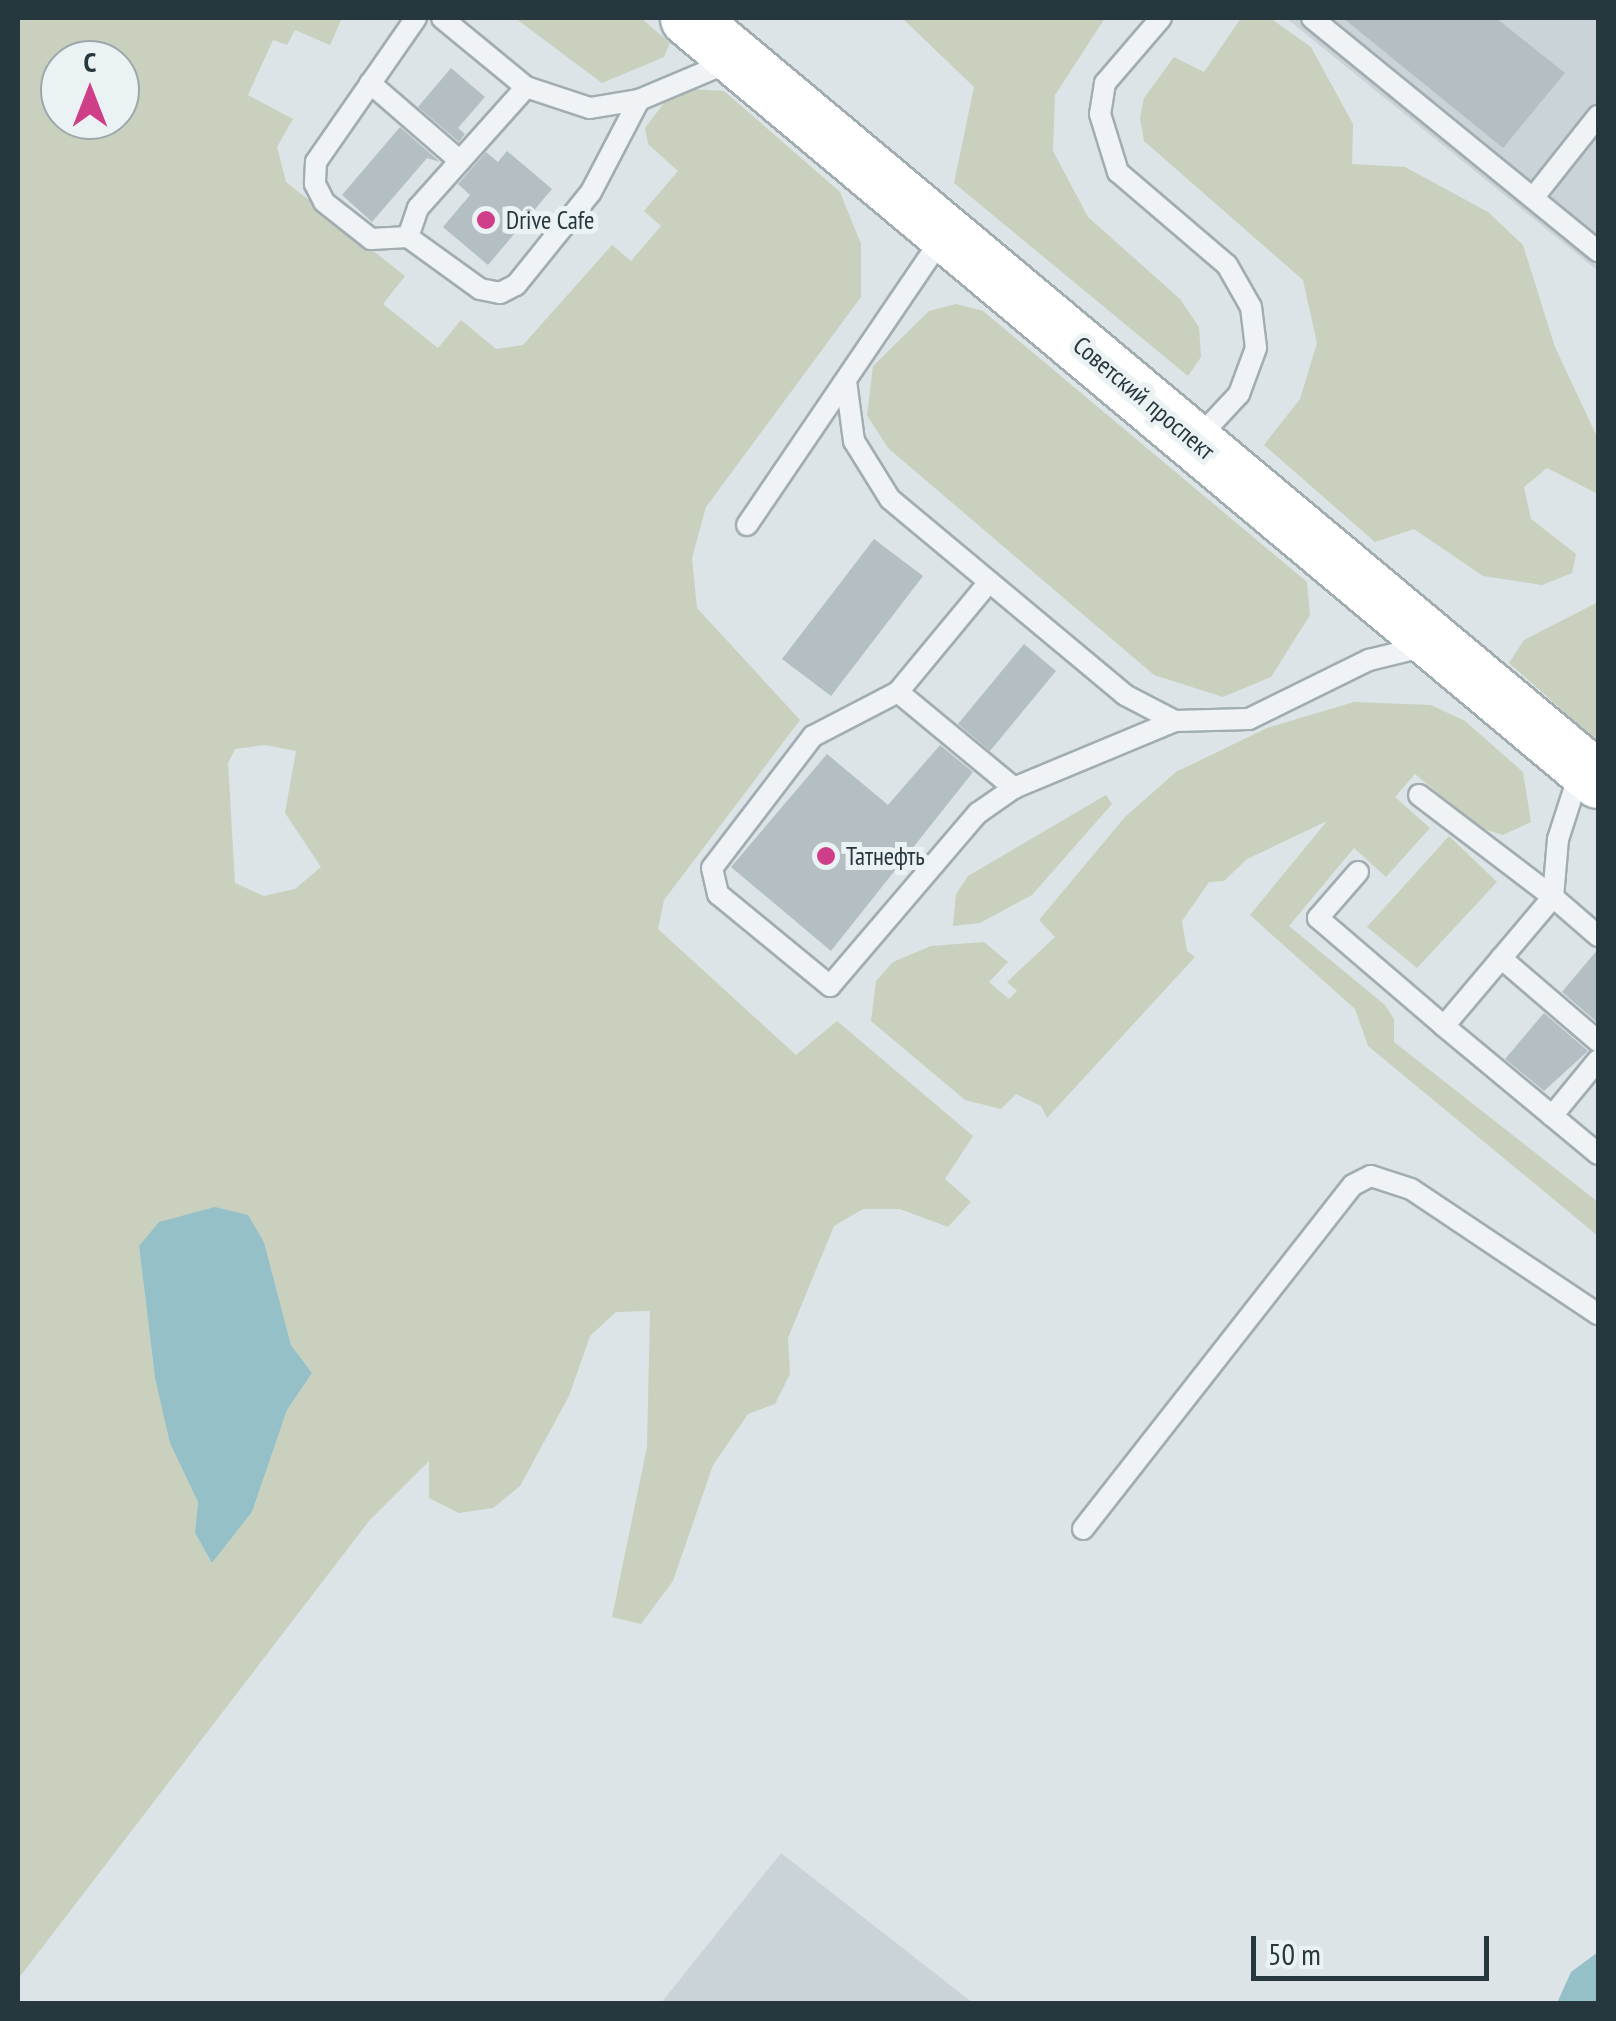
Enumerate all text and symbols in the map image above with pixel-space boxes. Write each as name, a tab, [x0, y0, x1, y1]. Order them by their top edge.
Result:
north arrow	[40, 40, 140, 140]
text: С	[84, 43, 96, 80]
place label: Drive Cafe	[506, 205, 594, 235]
marker: Drive Cafe	[475, 209, 497, 231]
street label: Советский проспект	[1067, 330, 1221, 466]
place label: Татнефть	[846, 841, 925, 871]
marker: Татнефть	[815, 845, 837, 867]
scale bar	[1256, 1916, 1494, 1978]
text: 50 m	[1268, 1934, 1321, 1973]

